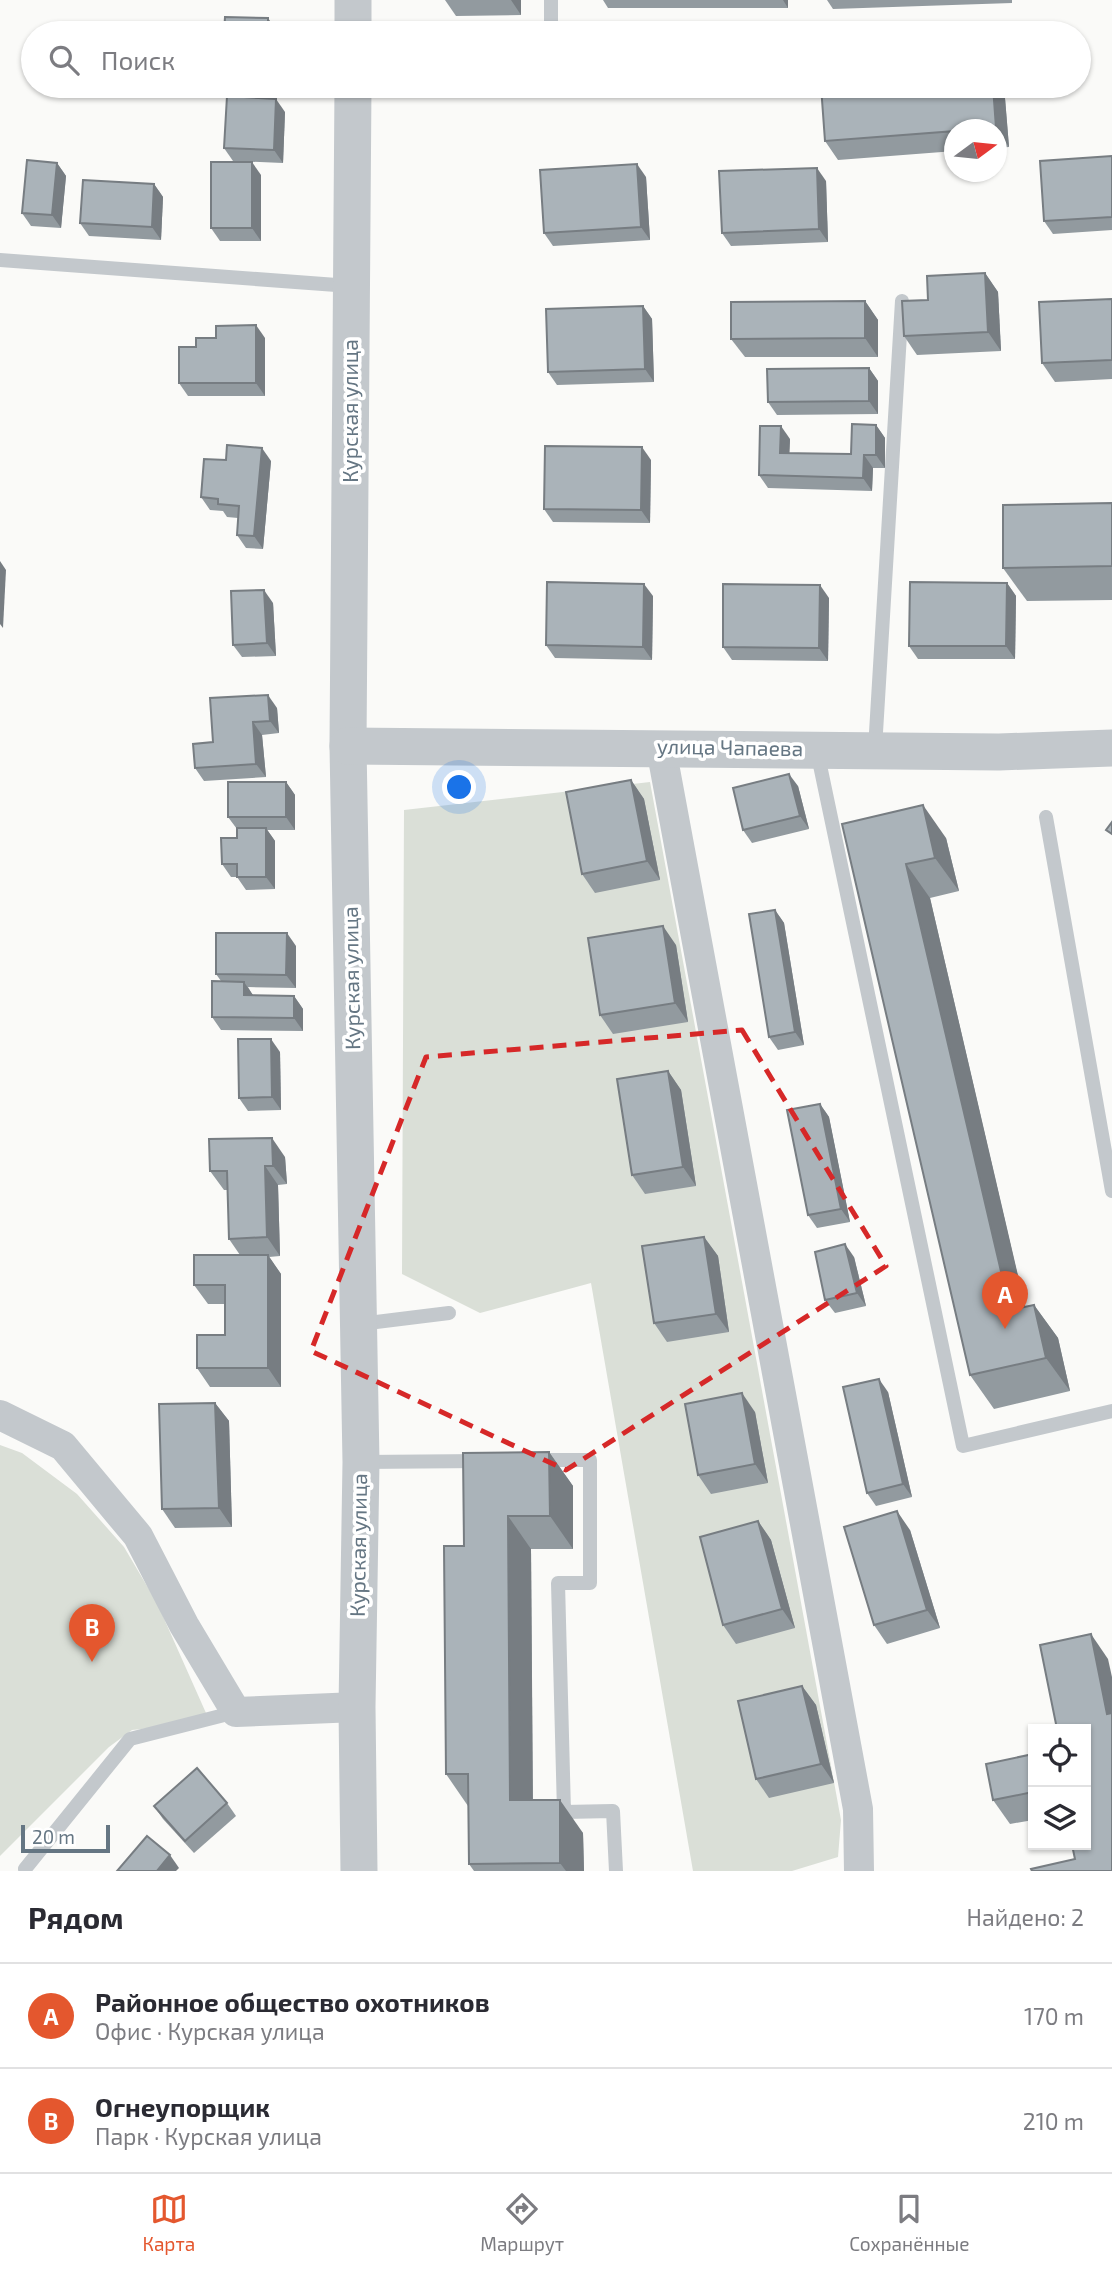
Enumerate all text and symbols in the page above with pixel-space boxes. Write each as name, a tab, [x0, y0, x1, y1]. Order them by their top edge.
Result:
search box	[21, 21, 1091, 98]
icon: search	[45, 41, 83, 79]
text: Поиск	[101, 44, 175, 75]
north arrow	[944, 119, 1007, 182]
street label: Курская улица	[337, 339, 363, 483]
street label: улица Чапаева	[657, 733, 803, 761]
your location	[442, 770, 476, 804]
street label: Курская улица	[337, 906, 365, 1050]
pin: A	[982, 1271, 1028, 1329]
street label: Курская улица	[344, 1473, 372, 1617]
pin: B	[69, 1604, 115, 1662]
map controls	[1028, 1724, 1091, 1850]
button: locate	[1028, 1724, 1091, 1787]
button: layers	[1028, 1787, 1091, 1850]
scale bar	[21, 1822, 110, 1854]
text: 20 m	[32, 1825, 75, 1848]
text: Рядом	[28, 1899, 124, 1935]
text: Найдено: 2	[967, 1903, 1084, 1931]
text: Районное общество охотников	[95, 1986, 490, 2017]
text: A	[43, 2002, 59, 2030]
text: 170 m	[1024, 2002, 1084, 2030]
text: Офис · Курская улица	[95, 2017, 325, 2045]
text: Огнеупорщик	[95, 2091, 270, 2122]
text: B	[44, 2107, 58, 2135]
text: 210 m	[1023, 2107, 1084, 2135]
text: Парк · Курская улица	[95, 2122, 322, 2150]
tab: Карта	[142, 2190, 195, 2255]
tab: Маршрут	[480, 2190, 564, 2255]
tab: Сохранённые	[849, 2190, 970, 2255]

